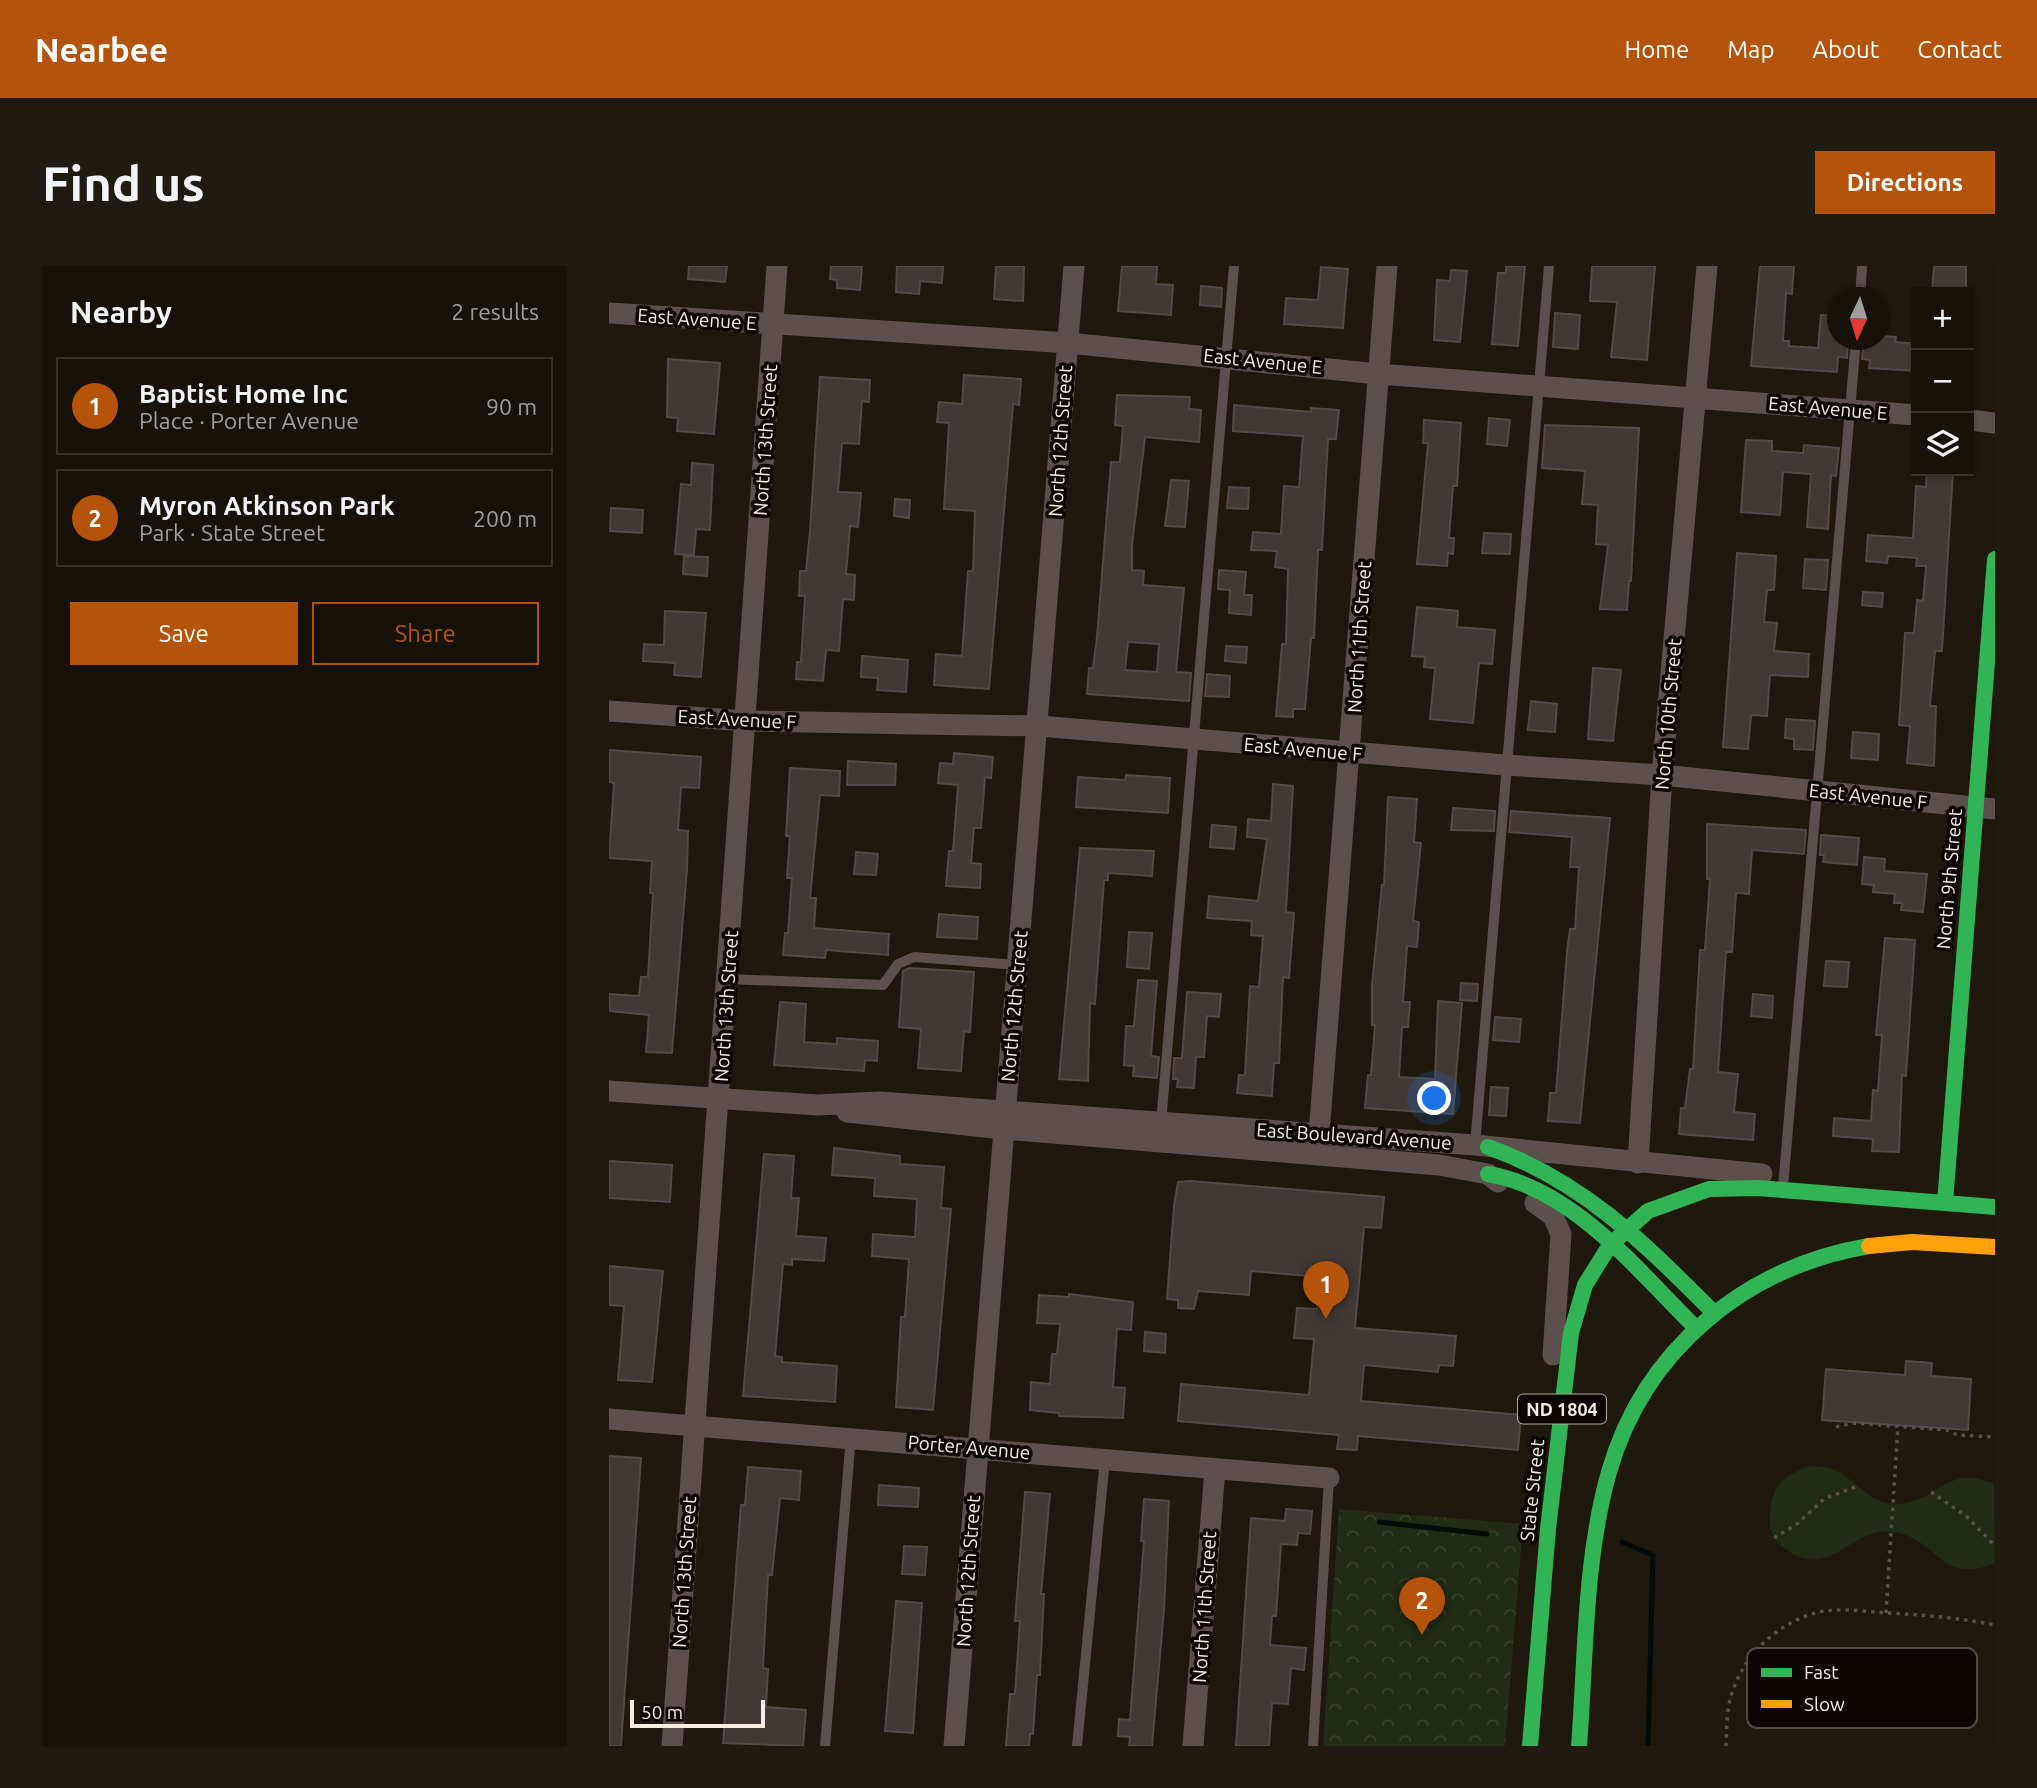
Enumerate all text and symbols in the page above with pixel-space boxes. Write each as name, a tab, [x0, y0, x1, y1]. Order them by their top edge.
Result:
text: Nearbee	[35, 31, 168, 68]
text: Home	[1624, 36, 1689, 63]
text: Map	[1727, 36, 1774, 63]
text: About	[1812, 36, 1879, 63]
text: Contact	[1917, 36, 2002, 63]
button: Directions	[1815, 151, 1995, 214]
text: Find us	[42, 155, 205, 210]
north arrow	[1827, 287, 1890, 350]
map controls	[1911, 287, 1974, 476]
button: +	[1911, 287, 1974, 350]
text: Nearby	[70, 295, 172, 329]
text: 2 results	[451, 299, 539, 324]
street label: East Avenue E	[637, 304, 757, 334]
street label: East Avenue E	[1202, 344, 1324, 378]
button: −	[1911, 350, 1974, 413]
street label: North 13th Street	[749, 363, 781, 516]
street label: North 12th Street	[1044, 364, 1076, 517]
text: Baptist Home Inc	[139, 379, 348, 408]
street label: East Avenue E	[1768, 392, 1888, 424]
text: 1	[89, 394, 101, 419]
text: 90 m	[486, 394, 537, 419]
text: Place · Porter Avenue	[139, 408, 359, 433]
button: layers	[1911, 413, 1974, 476]
text: Myron Atkinson Park	[139, 491, 395, 520]
text: 2	[89, 506, 101, 531]
text: 200 m	[473, 506, 537, 531]
text: Park · State Street	[139, 520, 325, 545]
street label: North 11th Street	[1343, 560, 1375, 713]
button: Save	[70, 602, 298, 665]
button: Share	[312, 602, 539, 665]
street label: North 10th Street	[1650, 637, 1686, 791]
street label: East Avenue F	[677, 705, 797, 733]
street label: East Avenue F	[1243, 733, 1363, 765]
street label: East Avenue F	[1808, 779, 1928, 813]
street label: North 9th Street	[1932, 807, 1966, 950]
street label: North 13th Street	[710, 929, 742, 1082]
street label: North 12th Street	[996, 929, 1032, 1083]
your location	[1417, 1081, 1451, 1115]
street label: East Boulevard Avenue	[1256, 1118, 1452, 1154]
pin: 1	[1303, 1261, 1349, 1319]
road number: ND 1804	[1518, 1394, 1606, 1424]
street label: Porter Avenue	[907, 1431, 1031, 1463]
street label: State Street	[1516, 1437, 1548, 1542]
street label: North 12th Street	[952, 1494, 984, 1647]
street label: North 13th Street	[668, 1495, 700, 1648]
street label: North 11th Street	[1188, 1530, 1220, 1683]
pin: 2	[1399, 1577, 1445, 1635]
legend	[1747, 1648, 1977, 1728]
text: Fast	[1804, 1661, 1839, 1683]
text: Slow	[1804, 1693, 1845, 1715]
scale bar	[630, 1697, 765, 1729]
text: 50 m	[641, 1701, 683, 1723]

